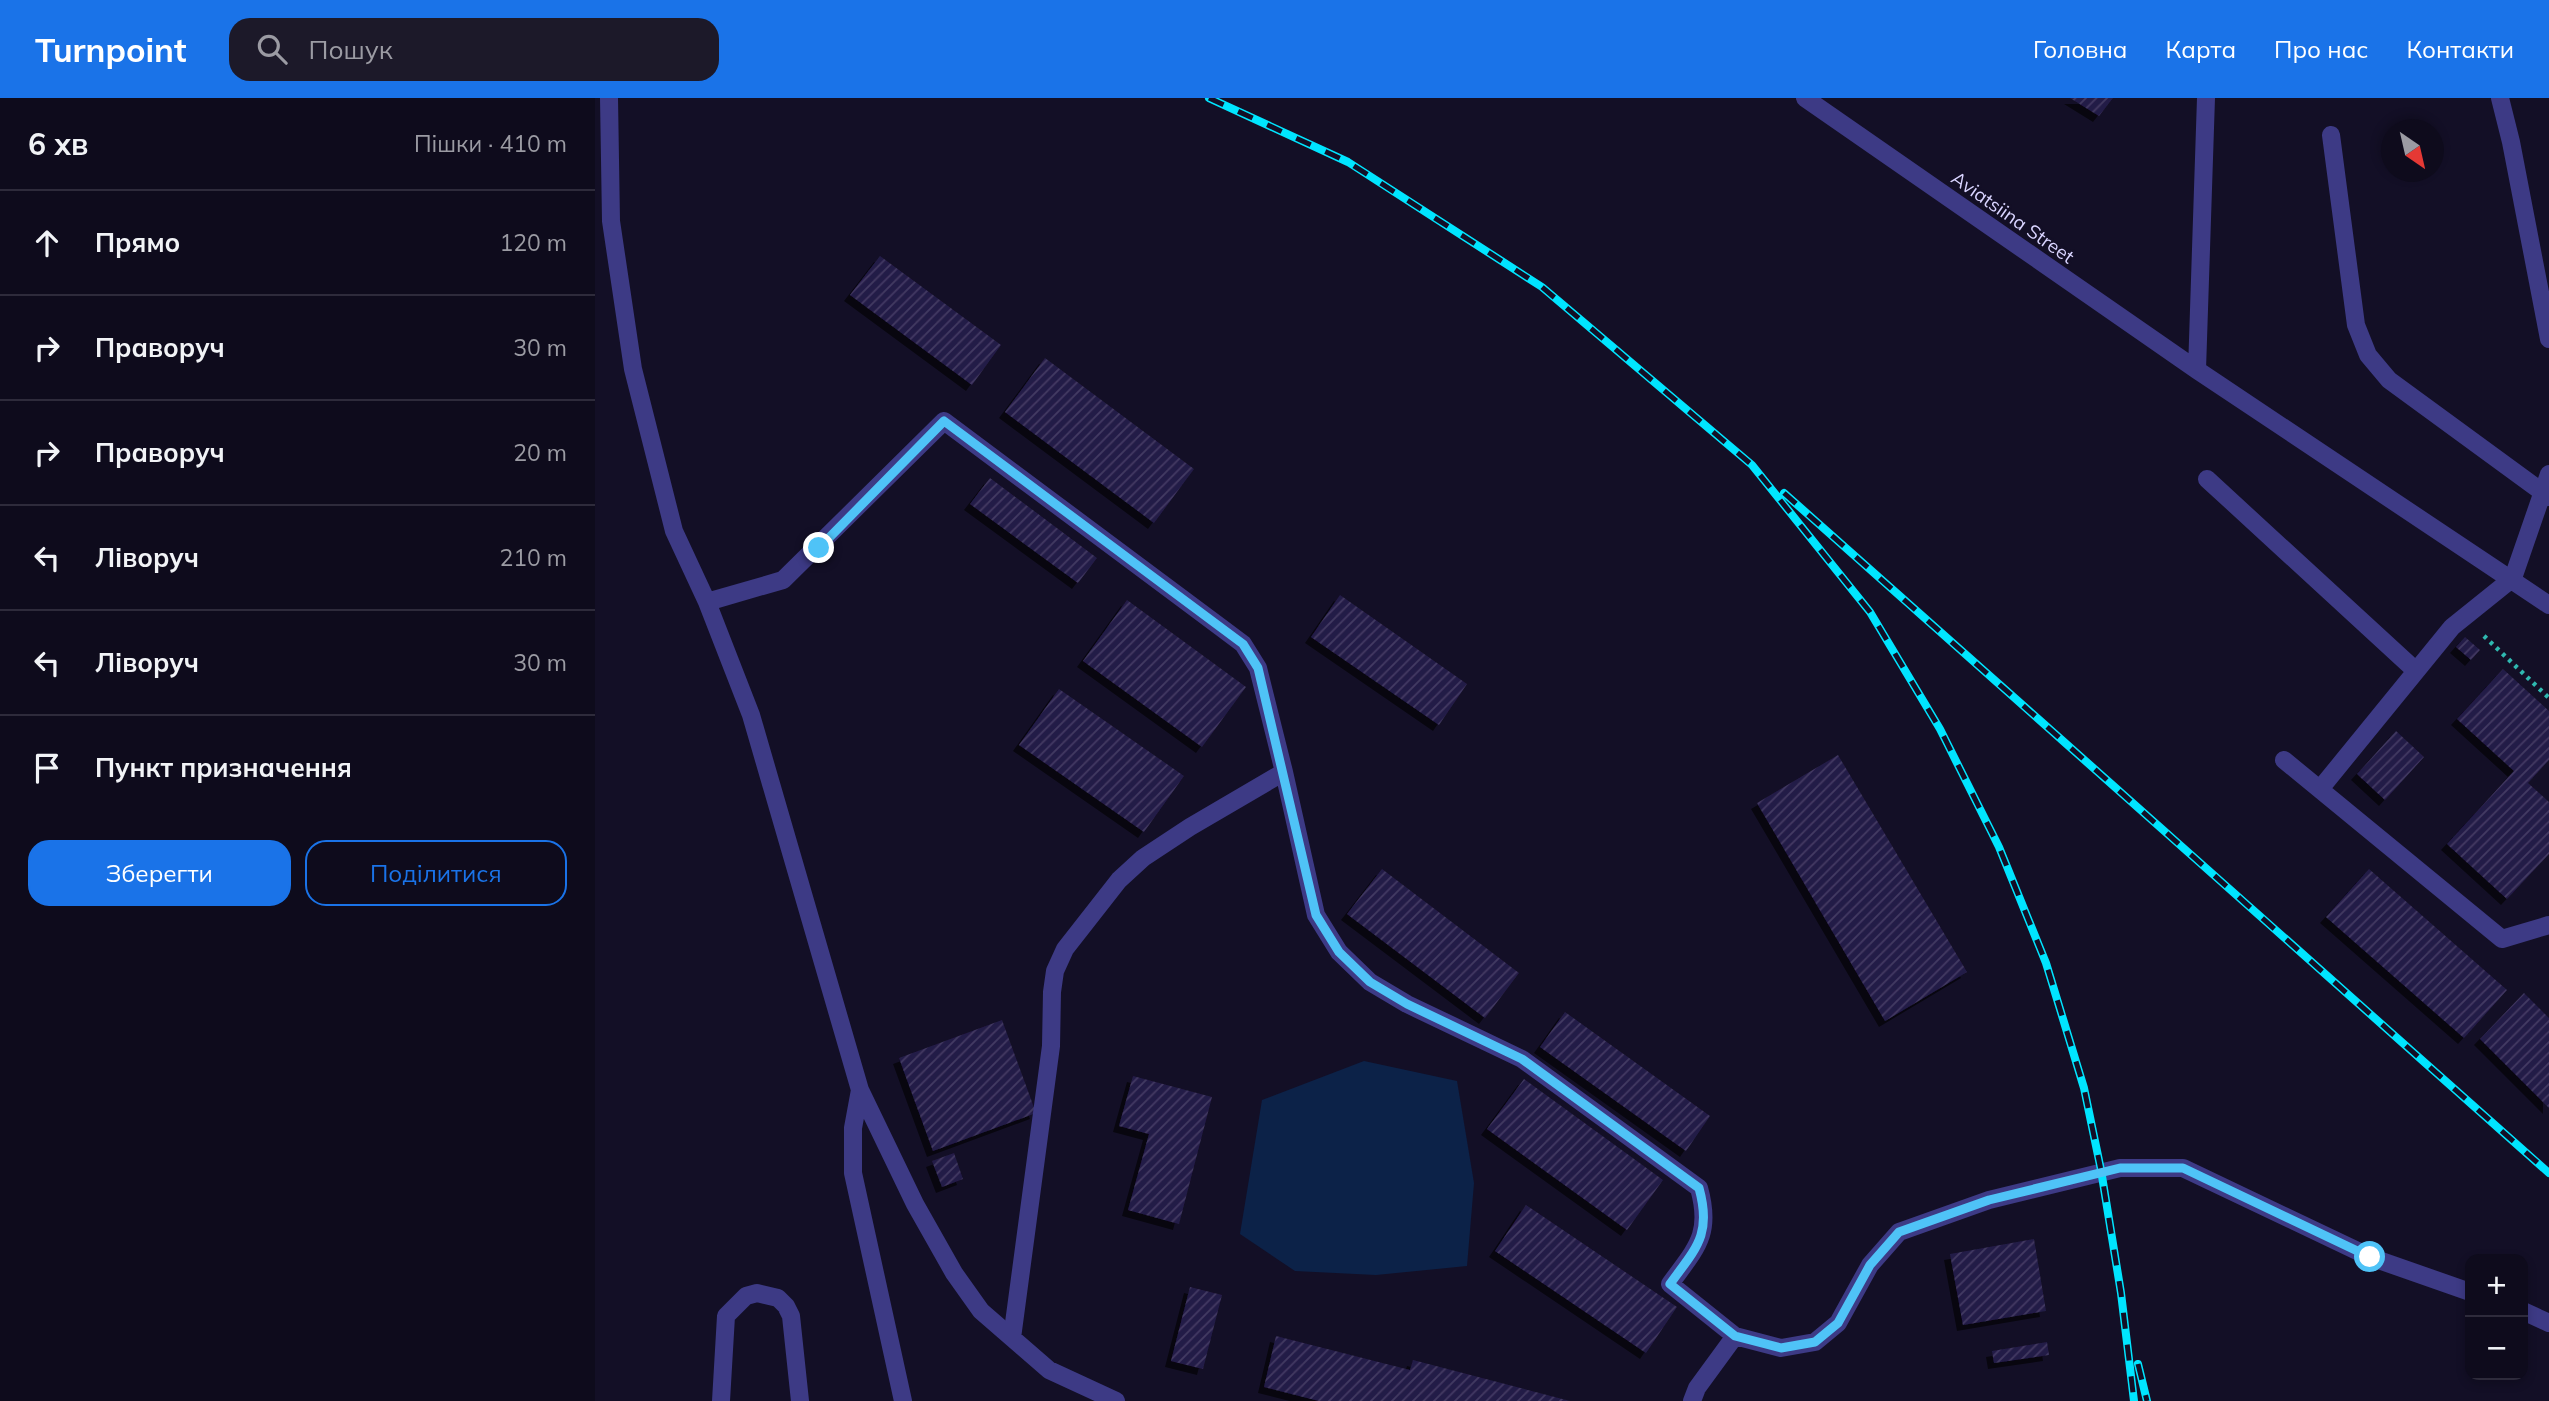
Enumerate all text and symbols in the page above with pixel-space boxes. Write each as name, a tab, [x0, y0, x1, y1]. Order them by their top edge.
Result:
search box	[229, 18, 719, 81]
text: Turnpoint	[35, 29, 187, 70]
icon: search	[253, 30, 291, 68]
text: Пошук	[309, 33, 393, 66]
text: Головна	[2033, 34, 2127, 64]
text: Карта	[2165, 34, 2236, 64]
text: Про нас	[2274, 34, 2368, 64]
text: Контакти	[2406, 34, 2514, 64]
north arrow	[2381, 119, 2444, 182]
text: 6 хв	[28, 125, 88, 163]
text: Пішки · 410 m	[414, 129, 567, 158]
street label: Aviatsiina Street	[1947, 166, 2079, 269]
icon: ahead	[28, 224, 66, 262]
text: Прямо	[95, 226, 180, 259]
text: 120 m	[499, 228, 567, 257]
icon: right	[28, 329, 66, 367]
text: Праворуч	[95, 331, 225, 364]
text: 30 m	[513, 333, 567, 362]
icon: right	[28, 434, 66, 472]
text: Праворуч	[95, 436, 225, 469]
text: 20 m	[513, 438, 567, 467]
route end	[803, 532, 834, 563]
icon: left	[28, 539, 66, 577]
text: Ліворуч	[95, 541, 199, 574]
text: 210 m	[499, 543, 567, 572]
icon: left	[28, 644, 66, 682]
text: Ліворуч	[95, 646, 199, 679]
text: 30 m	[513, 648, 567, 677]
icon: arrive	[28, 749, 66, 787]
text: Пункт призначення	[95, 751, 352, 784]
button: Зберегти	[28, 840, 291, 906]
button: Поділитися	[305, 840, 567, 906]
route start	[2354, 1241, 2385, 1272]
map controls	[2465, 1254, 2528, 1380]
button: +	[2465, 1254, 2528, 1317]
button: −	[2465, 1317, 2528, 1380]

